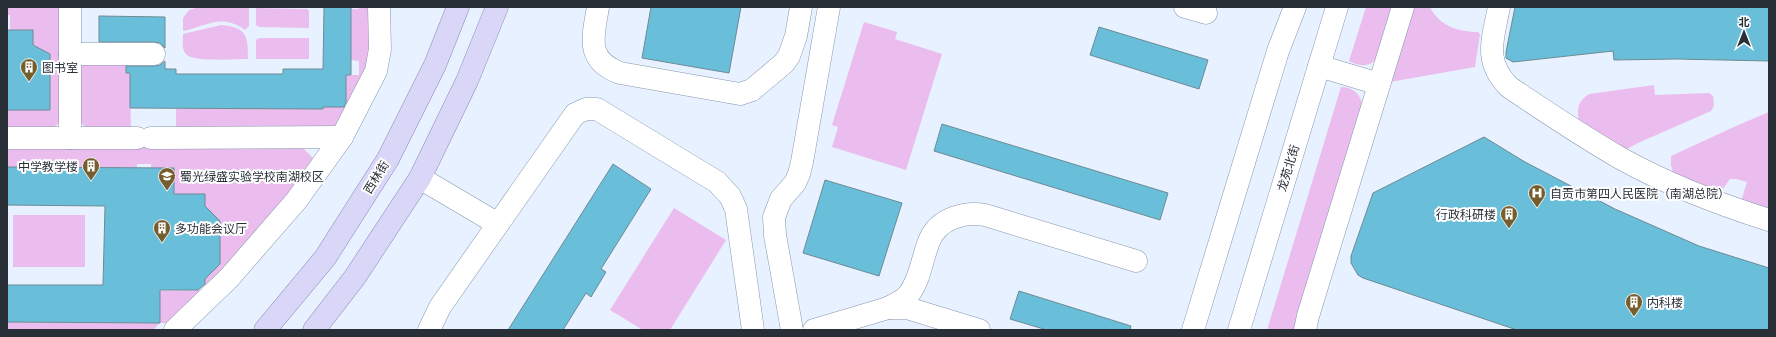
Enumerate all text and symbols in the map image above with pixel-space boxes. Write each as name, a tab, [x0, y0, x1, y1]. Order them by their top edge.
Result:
north arrow	[1724, 12, 1764, 52]
text: 北	[1739, 15, 1750, 29]
building icon: 图书室	[19, 57, 39, 82]
place label: 图书室	[42, 60, 78, 75]
street label: 龙苑北街	[1274, 143, 1302, 193]
building icon: 中学教学楼	[81, 156, 101, 181]
street label: 西林街	[360, 158, 392, 196]
place label: 中学教学楼	[18, 159, 78, 174]
school or university icon: 蜀光绿盛实验学校南湖校区	[157, 166, 177, 191]
place label: 蜀光绿盛实验学校南湖校区	[180, 169, 324, 184]
hospital icon: 自贡市第四人民医院（南湖总院）	[1527, 183, 1547, 208]
place label: 自贡市第四人民医院（南湖总院）	[1550, 186, 1730, 201]
building icon: 行政科研楼	[1499, 204, 1519, 229]
place label: 行政科研楼	[1436, 207, 1496, 222]
building icon: 多功能会议厅	[152, 218, 172, 243]
place label: 多功能会议厅	[175, 221, 247, 236]
building icon: 内科楼	[1624, 292, 1644, 317]
place label: 内科楼	[1647, 295, 1683, 310]

